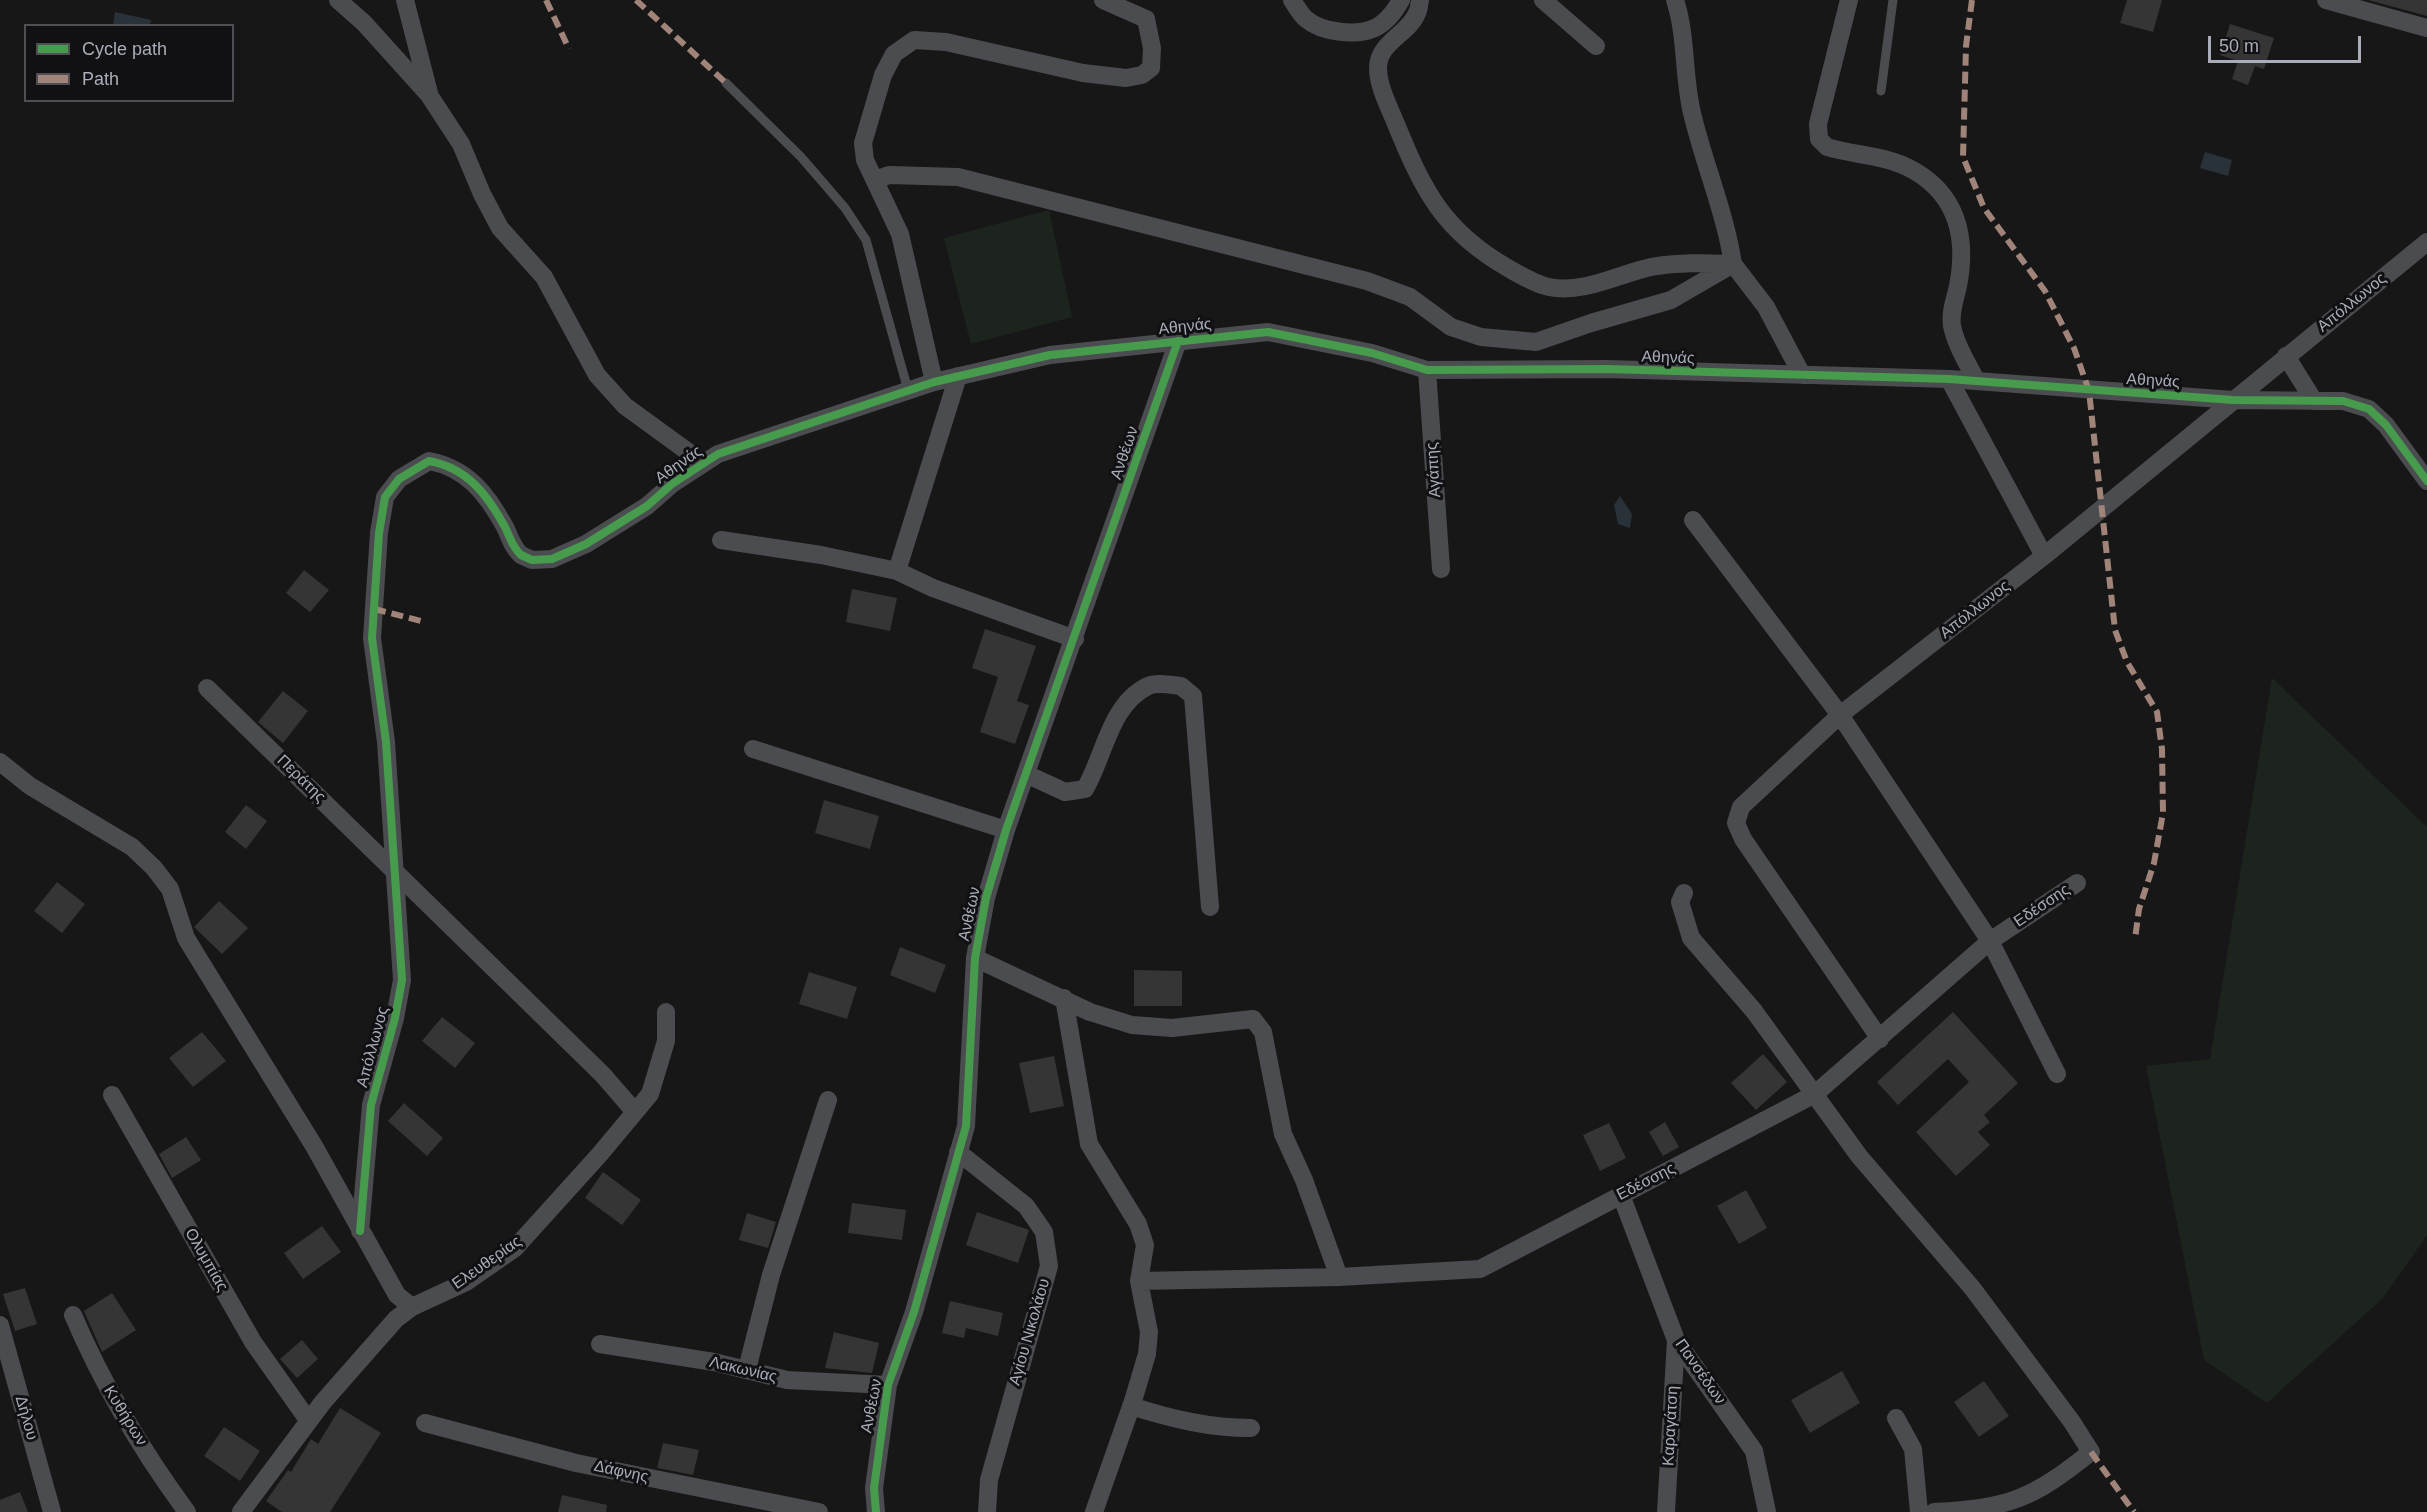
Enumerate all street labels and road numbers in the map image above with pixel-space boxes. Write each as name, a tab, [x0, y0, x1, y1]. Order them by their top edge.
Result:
street label: Απόλλωνος	[2314, 269, 2390, 337]
street label: Αθηνάς	[1157, 315, 1213, 339]
street label: Αθηνάς	[1641, 347, 1695, 369]
street label: Αθηνάς	[2126, 370, 2180, 392]
street label: Ανθέων	[1107, 424, 1143, 482]
street label: Αθηνάς	[652, 442, 706, 488]
street label: Αγάπης	[1422, 442, 1446, 498]
street label: Απόλλωνος	[1936, 577, 2014, 643]
street label: Περάτης	[273, 751, 329, 807]
street label: Εδέσσης	[2010, 880, 2074, 932]
street label: Ανθέων	[955, 885, 985, 943]
street label: Απόλλωνος	[353, 1004, 393, 1090]
street label: Εδέσσης	[1614, 1159, 1678, 1205]
street label: Ολυμπίας	[180, 1225, 232, 1295]
street label: Ελευθερίας	[449, 1232, 525, 1294]
street label: Αγίου Νικολάου	[1006, 1276, 1054, 1388]
street label: Πανσέδων	[1671, 1336, 1729, 1408]
street label: Λακωνίας	[707, 1353, 779, 1387]
street label: Ανθέων	[857, 1377, 887, 1435]
street label: Κυθήρων	[99, 1383, 151, 1449]
street label: Καραγάτση	[1659, 1385, 1683, 1467]
street label: Δήλου	[11, 1394, 41, 1442]
street label: Δάφνης	[592, 1457, 650, 1487]

